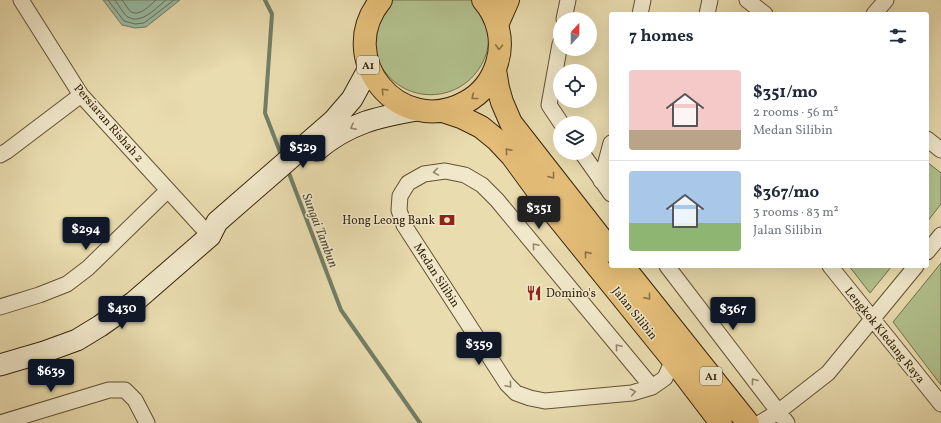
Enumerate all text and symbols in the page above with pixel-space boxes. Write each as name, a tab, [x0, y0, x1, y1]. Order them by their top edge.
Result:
north arrow	[553, 12, 597, 56]
map controls	[553, 12, 597, 160]
text: 7 homes	[629, 25, 694, 48]
icon: filters	[887, 25, 909, 47]
one-way arrow	[495, 44, 504, 50]
road number: A1	[357, 56, 379, 74]
button: locate	[553, 64, 597, 108]
street label: Persiaran Rishah 2	[70, 81, 147, 166]
text: $351/mo	[753, 81, 818, 104]
icon: home	[661, 86, 709, 134]
one-way arrow	[381, 88, 389, 96]
one-way arrow	[471, 92, 478, 99]
text: 2 rooms · 56 m²	[753, 104, 838, 122]
button: layers	[553, 116, 597, 160]
one-way arrow	[350, 122, 357, 130]
text: Medan Silibin	[753, 122, 833, 140]
pin: $529	[279, 135, 327, 169]
text: $529	[289, 139, 317, 157]
one-way arrow	[505, 148, 512, 156]
one-way arrow	[433, 167, 440, 176]
one-way arrow	[547, 171, 554, 178]
text: $367/mo	[753, 181, 819, 204]
icon: home	[661, 187, 709, 235]
water label: Sungai Tambun	[297, 191, 342, 271]
pin: $351	[515, 196, 563, 230]
text: $351	[526, 200, 552, 218]
text: 3 rooms · 83 m²	[753, 204, 839, 222]
bank icon: Hong Leong Bank	[438, 211, 456, 229]
place label: Hong Leong Bank	[342, 213, 435, 229]
pin: $294	[62, 217, 110, 251]
text: $294	[72, 221, 100, 239]
text: Jalan Silibin	[753, 222, 822, 240]
street label: Medan Silibin	[409, 240, 463, 311]
one-way arrow	[533, 244, 540, 251]
one-way arrow	[585, 251, 592, 259]
restaurant icon: Domino's	[525, 284, 543, 302]
street label: Jalan Silibin	[608, 284, 661, 343]
street label: Lengkok Kledang Raya	[840, 284, 928, 387]
place label: Domino's	[546, 286, 596, 302]
one-way arrow	[643, 293, 650, 300]
pin: $430	[98, 296, 146, 330]
pin: $367	[709, 297, 757, 331]
text: $430	[107, 300, 137, 318]
text: $367	[719, 301, 747, 319]
pin: $359	[455, 332, 503, 366]
text: $359	[465, 336, 493, 354]
one-way arrow	[615, 344, 622, 351]
pin: $639	[27, 359, 75, 393]
text: $639	[37, 363, 65, 381]
road number: A1	[700, 367, 722, 385]
one-way arrow	[752, 378, 759, 385]
one-way arrow	[504, 381, 511, 388]
one-way arrow	[630, 388, 637, 397]

